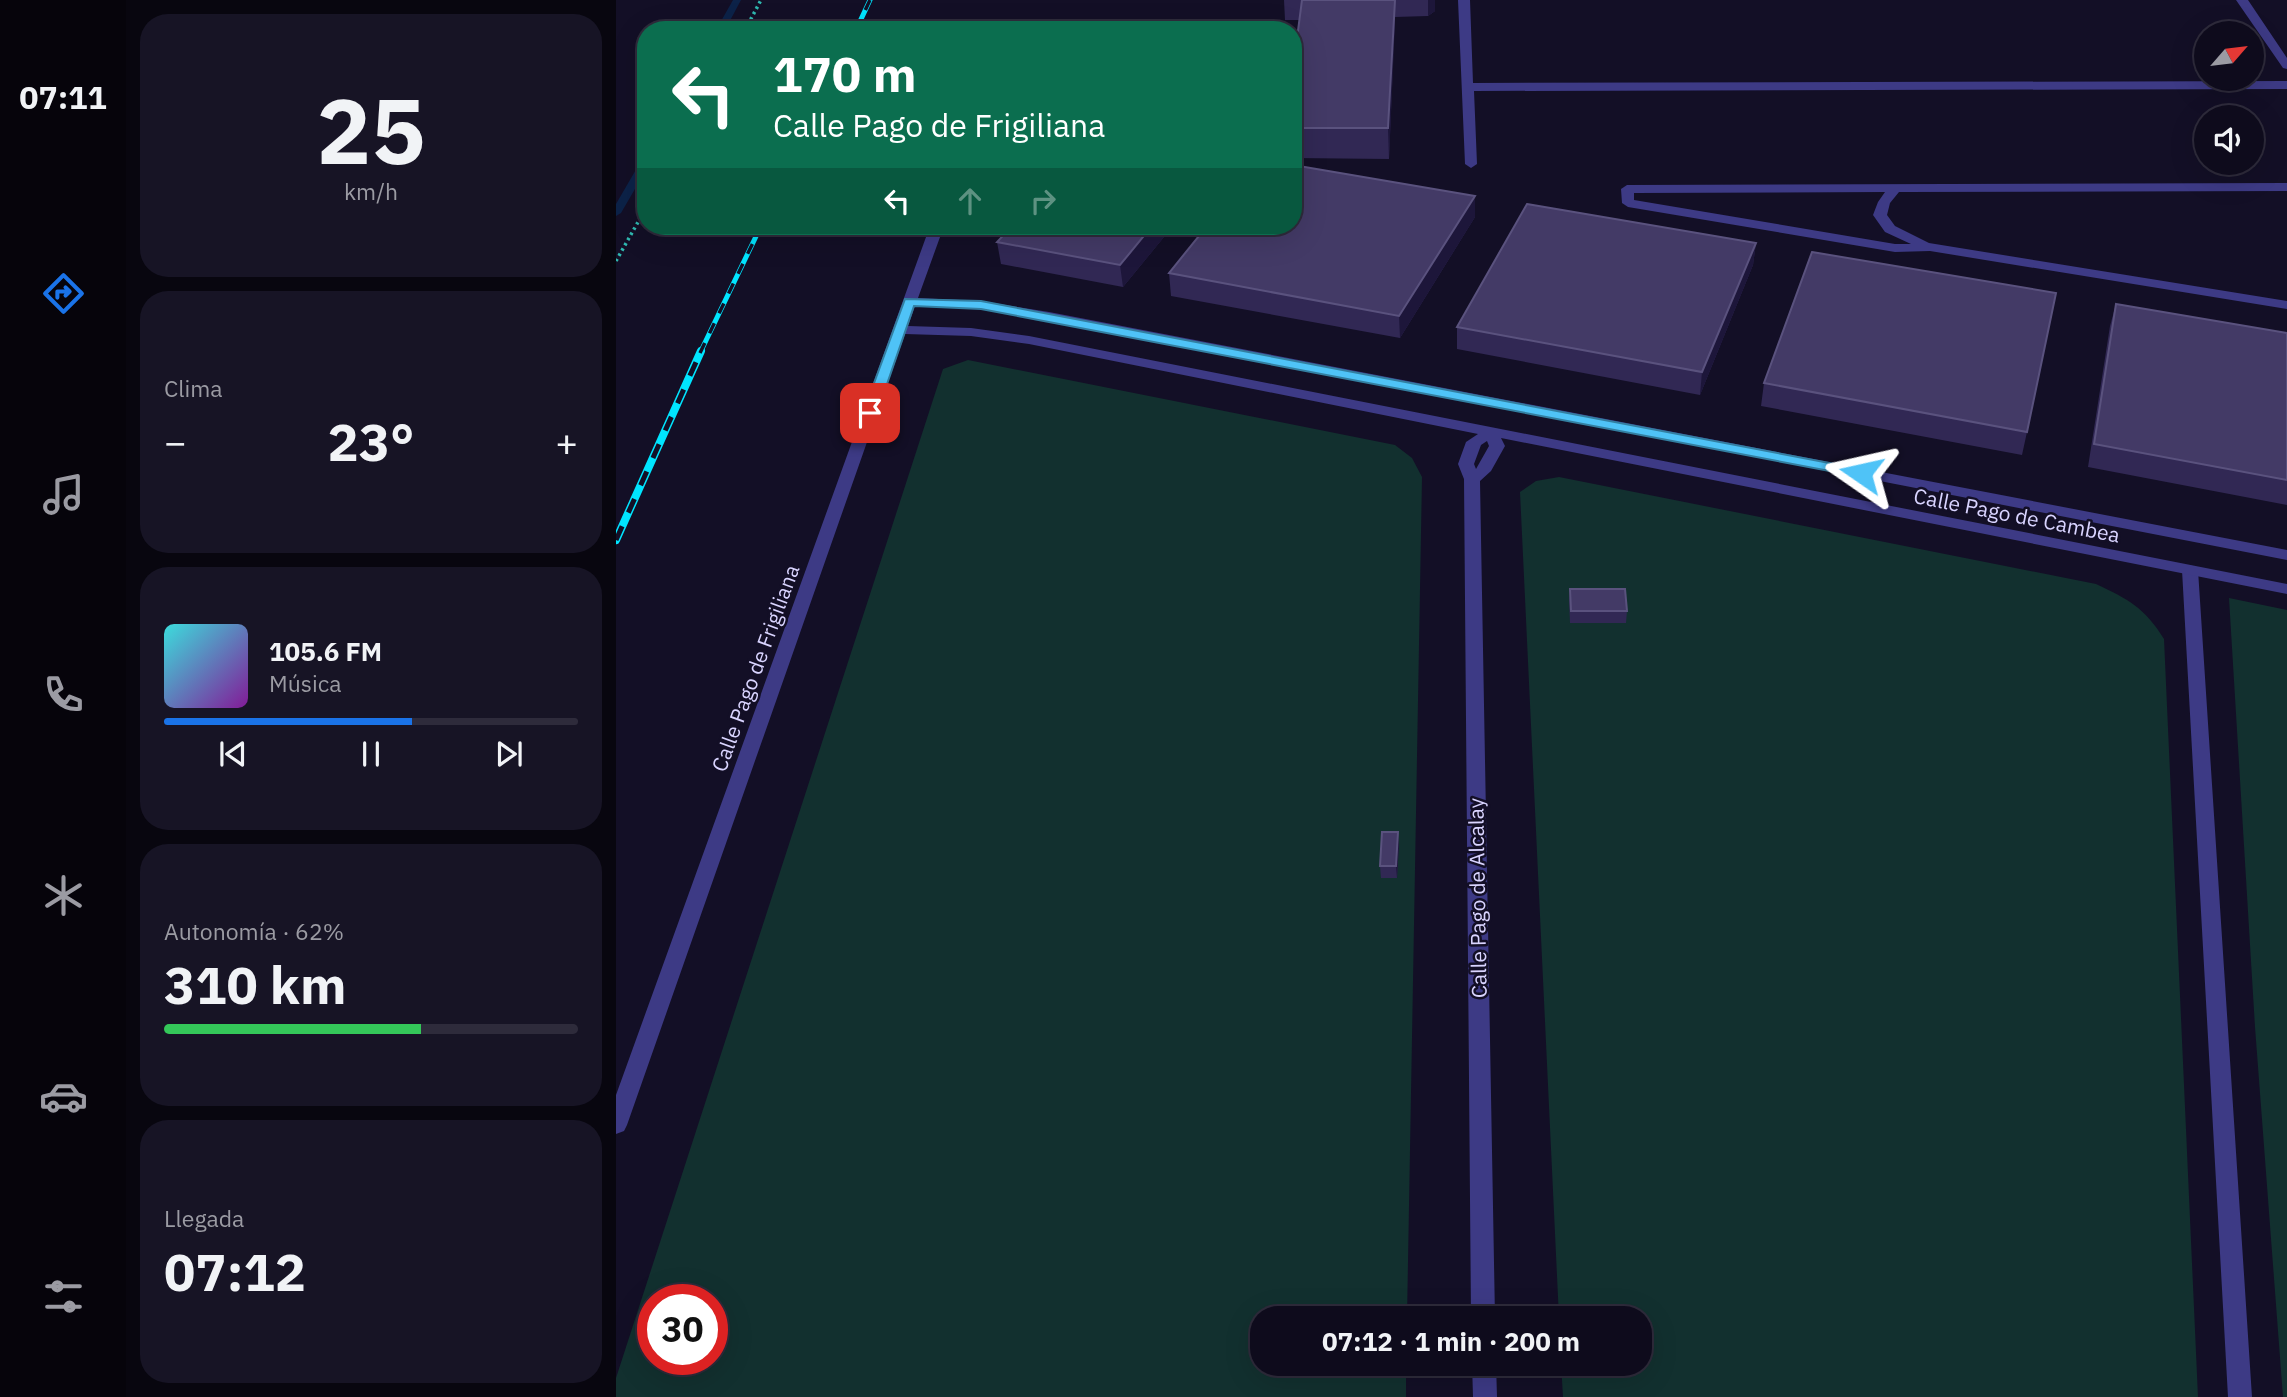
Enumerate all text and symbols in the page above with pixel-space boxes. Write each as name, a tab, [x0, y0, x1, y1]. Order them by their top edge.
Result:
north arrow	[2194, 21, 2264, 91]
map controls	[2194, 21, 2264, 175]
text: 170 m	[773, 42, 917, 105]
icon: left	[658, 49, 749, 140]
text: 25	[316, 71, 426, 189]
text: 07:11	[19, 76, 107, 118]
text: Calle Pago de Frigiliana	[773, 104, 1105, 146]
button: sound	[2194, 105, 2264, 175]
text: km/h	[344, 176, 398, 206]
icon: left	[878, 182, 916, 220]
icon: ahead	[951, 182, 989, 220]
icon: right	[1024, 182, 1062, 220]
icon: directions	[39, 269, 88, 318]
text: Clima	[164, 373, 223, 403]
pin	[840, 383, 900, 443]
icon: arrive	[851, 394, 889, 432]
text: 23°	[328, 408, 414, 475]
text: −	[164, 417, 187, 466]
text: +	[555, 417, 578, 466]
position arrow	[1824, 436, 1898, 510]
icon: music	[39, 470, 88, 519]
street label: Calle Pago de Cambea	[1911, 481, 2123, 549]
street label: Calle Pago de Frigiliana	[705, 561, 805, 775]
text: 105.6 FM	[269, 634, 382, 668]
text: Música	[269, 668, 342, 698]
icon: phone	[39, 670, 88, 719]
icon: previous	[214, 735, 252, 773]
icon: pause	[352, 735, 390, 773]
icon: next	[490, 735, 528, 773]
street label: Calle Pago de Alcalay	[1461, 797, 1493, 998]
icon: climate	[39, 871, 88, 920]
text: Autonomía · 62%	[164, 916, 344, 946]
text: 310 km	[164, 951, 346, 1018]
icon: car	[39, 1072, 88, 1121]
text: Llegada	[164, 1203, 244, 1233]
text: 07:12	[164, 1238, 306, 1305]
icon: filters	[39, 1272, 88, 1321]
speed limit sign: 30	[637, 1284, 728, 1375]
text: 07:12 · 1 min · 200 m	[1322, 1324, 1580, 1358]

